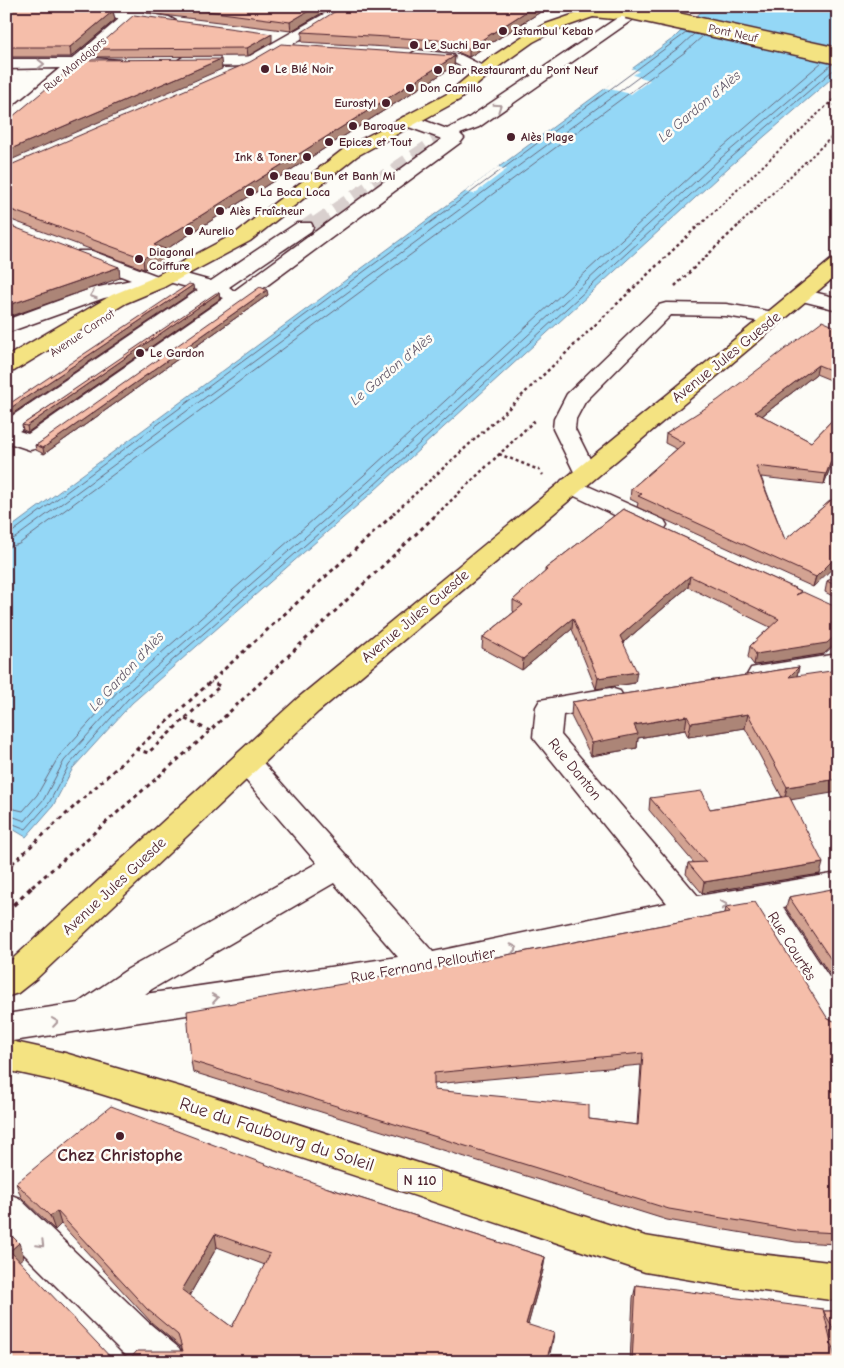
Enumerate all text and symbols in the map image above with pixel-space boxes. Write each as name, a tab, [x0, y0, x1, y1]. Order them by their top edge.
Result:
street label: Pont Neuf	[707, 21, 760, 45]
place label: Istambul Kebab	[513, 24, 593, 38]
marker: Istambul Kebab	[497, 25, 509, 37]
street label: Rue Mandajors	[41, 34, 109, 94]
place label: Le Suchi Bar	[424, 38, 491, 52]
marker: Le Suchi Bar	[408, 39, 420, 51]
one-way arrow	[38, 59, 46, 69]
place label: Le Blé Noir	[275, 62, 334, 76]
marker: Le Blé Noir	[259, 63, 271, 75]
place label: Bar Restaurant du Pont Neuf	[448, 63, 599, 77]
marker: Bar Restaurant du Pont Neuf	[432, 64, 444, 76]
water label: Le Gardon d'Alès	[655, 67, 744, 146]
place label: Don Camillo	[420, 81, 482, 95]
marker: Don Camillo	[404, 82, 416, 94]
place label: Eurostyl	[334, 96, 376, 110]
marker: Eurostyl	[380, 97, 392, 109]
one-way arrow	[492, 103, 501, 113]
place label: Baroque	[363, 119, 406, 133]
marker: Baroque	[347, 120, 359, 132]
place label: Alès Plage	[521, 130, 574, 144]
marker: Alès Plage	[505, 131, 517, 143]
place label: Epices et Tout	[339, 135, 413, 149]
marker: Epices et Tout	[323, 136, 335, 148]
place label: Ink & Toner	[235, 150, 297, 164]
marker: Ink & Toner	[301, 151, 313, 163]
place label: Beau Bun et Banh Mi	[284, 169, 395, 183]
marker: Beau Bun et Banh Mi	[268, 170, 280, 182]
place label: La Boca Loca	[260, 185, 330, 199]
marker: La Boca Loca	[244, 186, 256, 198]
place label: Alès Fraîcheur	[230, 204, 304, 218]
marker: Alès Fraîcheur	[214, 205, 226, 217]
place label: Aurelio	[199, 224, 234, 238]
marker: Aurelio	[183, 225, 195, 237]
place label: Diagonal Coiffure	[149, 245, 194, 273]
marker: Diagonal Coiffure	[133, 253, 145, 265]
one-way arrow	[89, 289, 98, 299]
street label: Avenue Carnot	[47, 306, 118, 360]
street label: Avenue Jules Guesde	[668, 307, 784, 406]
water label: Le Gardon d'Alès	[347, 330, 436, 409]
place label: Le Gardon	[150, 346, 204, 360]
marker: Le Gardon	[134, 347, 146, 359]
street label: Avenue Jules Guesde	[358, 565, 473, 666]
water label: Le Gardon d'Alès	[85, 628, 168, 714]
street label: Rue Danton	[545, 734, 605, 804]
street label: Avenue Jules Guesde	[59, 833, 170, 939]
one-way arrow	[720, 900, 728, 910]
street label: Rue Courtès	[764, 908, 820, 984]
street label: Rue Fernand Pelloutier	[349, 943, 497, 987]
one-way arrow	[509, 943, 518, 954]
one-way arrow	[212, 993, 220, 1004]
one-way arrow	[51, 1017, 59, 1028]
street label: Rue du Faubourg du Soleil	[177, 1093, 377, 1176]
marker: Chez Christophe	[114, 1130, 126, 1142]
place label: Chez Christophe	[57, 1145, 183, 1166]
road number: N 110	[398, 1168, 442, 1192]
one-way arrow	[35, 1238, 44, 1247]

